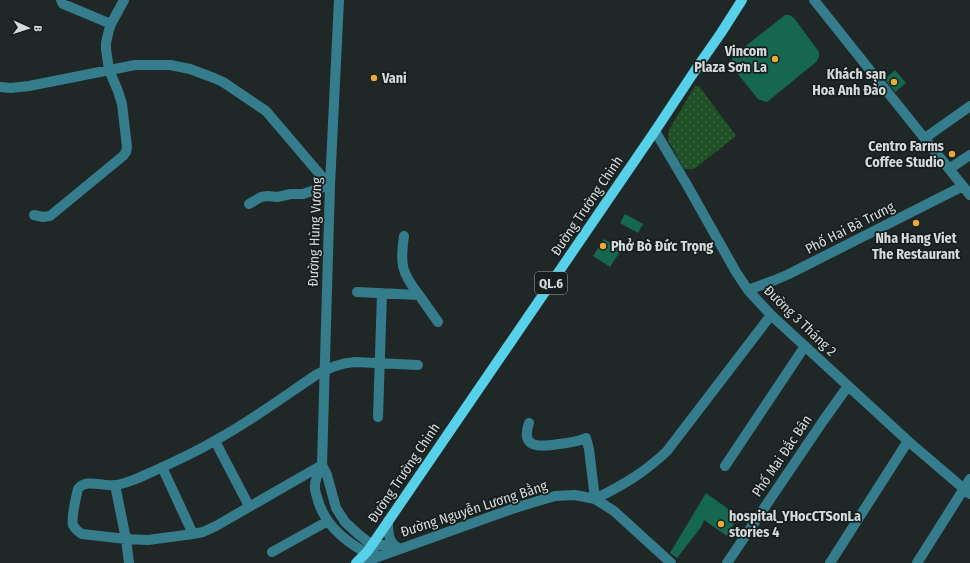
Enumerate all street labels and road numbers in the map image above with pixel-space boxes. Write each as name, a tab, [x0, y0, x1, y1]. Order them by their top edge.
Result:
street label: Đường Trường Chinh	[547, 153, 627, 259]
street label: Đường Hùng Vương	[305, 177, 325, 287]
street label: Phố Hai Bà Trưng	[802, 197, 898, 258]
road number: QL.6	[535, 272, 567, 294]
street label: Đường 3 Tháng 2	[760, 282, 840, 360]
street label: Phố Mai Đắc Bân	[748, 411, 816, 500]
street label: Đường Trường Chinh	[364, 420, 444, 526]
street label: Đường Nguyễn Lương Bằng	[398, 476, 550, 541]

